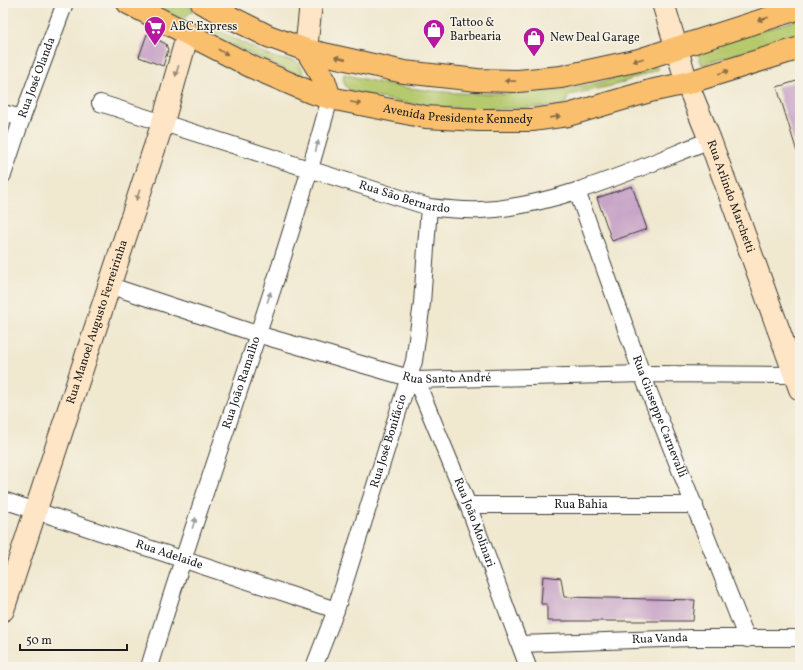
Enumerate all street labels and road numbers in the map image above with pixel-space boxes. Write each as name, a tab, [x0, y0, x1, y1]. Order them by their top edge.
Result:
street label: Rua José Olanda	[15, 35, 59, 121]
street label: Avenida Presidente Kennedy	[382, 101, 533, 128]
street label: Rua Arlindo Marchetti	[703, 138, 758, 255]
street label: Rua São Bernardo	[357, 177, 451, 217]
street label: Rua Manoel Augusto Ferreirinha	[63, 238, 132, 406]
street label: Rua João Ramalho	[219, 334, 265, 431]
street label: Rua Giuseppe Carnevalli	[628, 353, 690, 480]
street label: Rua Santo André	[400, 368, 492, 388]
street label: Rua José Bonifácio	[367, 392, 411, 490]
street label: Rua João Molinari	[450, 475, 499, 570]
street label: Rua Bahia	[554, 497, 608, 513]
street label: Rua Adelaide	[134, 536, 205, 574]
street label: Rua Vanda	[632, 630, 688, 648]

